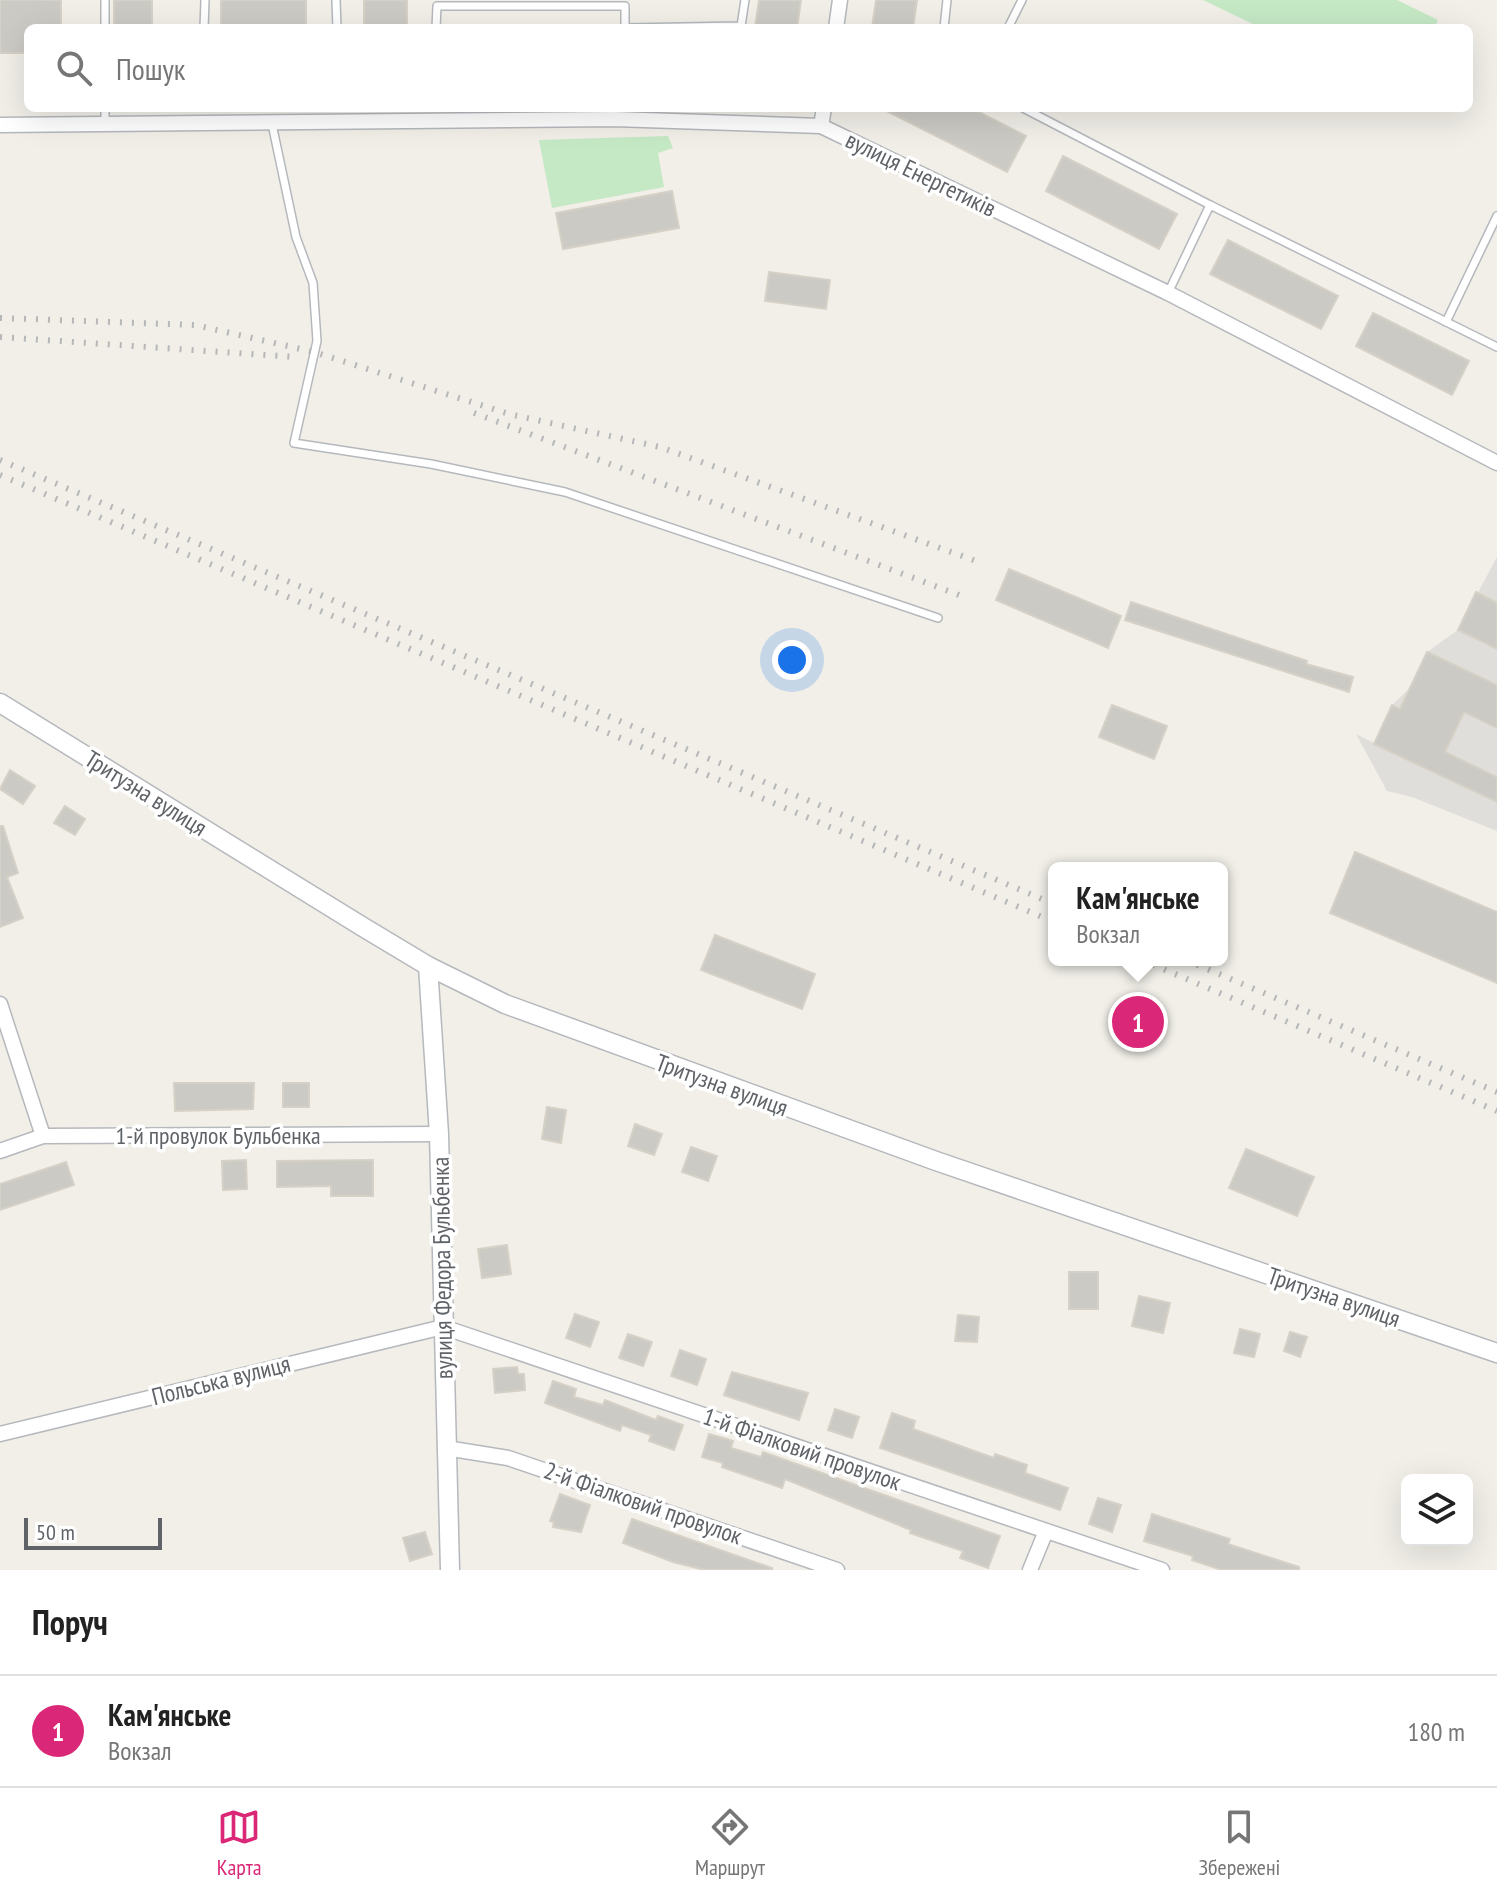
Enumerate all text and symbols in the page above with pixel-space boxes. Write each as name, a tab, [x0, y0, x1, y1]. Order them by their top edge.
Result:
search box	[24, 24, 1473, 112]
icon: search	[52, 46, 96, 90]
text: Пошук	[116, 49, 185, 88]
street label: вулиця Енергетиків	[841, 124, 1001, 224]
your location	[772, 640, 812, 680]
street label: Тритузна вулиця	[79, 743, 213, 843]
popup	[1048, 862, 1228, 966]
text: Кам'янське	[1076, 878, 1200, 917]
text: Вокзал	[1076, 917, 1140, 950]
pin: 1	[1112, 992, 1164, 1052]
street label: Тритузна вулиця	[652, 1047, 792, 1123]
street label: 1-й провулок Бульбенка	[115, 1120, 321, 1151]
street label: вулиця Федора Бульбенка	[425, 1157, 459, 1379]
street label: Тритузна вулиця	[1264, 1260, 1404, 1334]
street label: Польська вулиця	[148, 1348, 294, 1412]
street label: 1-й Фіалковий провулок	[699, 1401, 906, 1498]
street label: 2-й Фіалковий провулок	[540, 1455, 747, 1552]
map controls	[1401, 1474, 1473, 1546]
button: layers	[1401, 1474, 1473, 1546]
scale bar	[24, 1514, 162, 1550]
text: 50 m	[36, 1518, 75, 1546]
text: Поруч	[32, 1600, 108, 1644]
text: Кам'янське	[108, 1695, 231, 1734]
text: 1	[52, 1715, 64, 1748]
text: 180 m	[1407, 1715, 1465, 1748]
text: Вокзал	[108, 1734, 172, 1767]
tab: Карта	[217, 1805, 261, 1881]
tab: Маршрут	[695, 1805, 765, 1881]
tab: Збережені	[1199, 1805, 1280, 1881]

